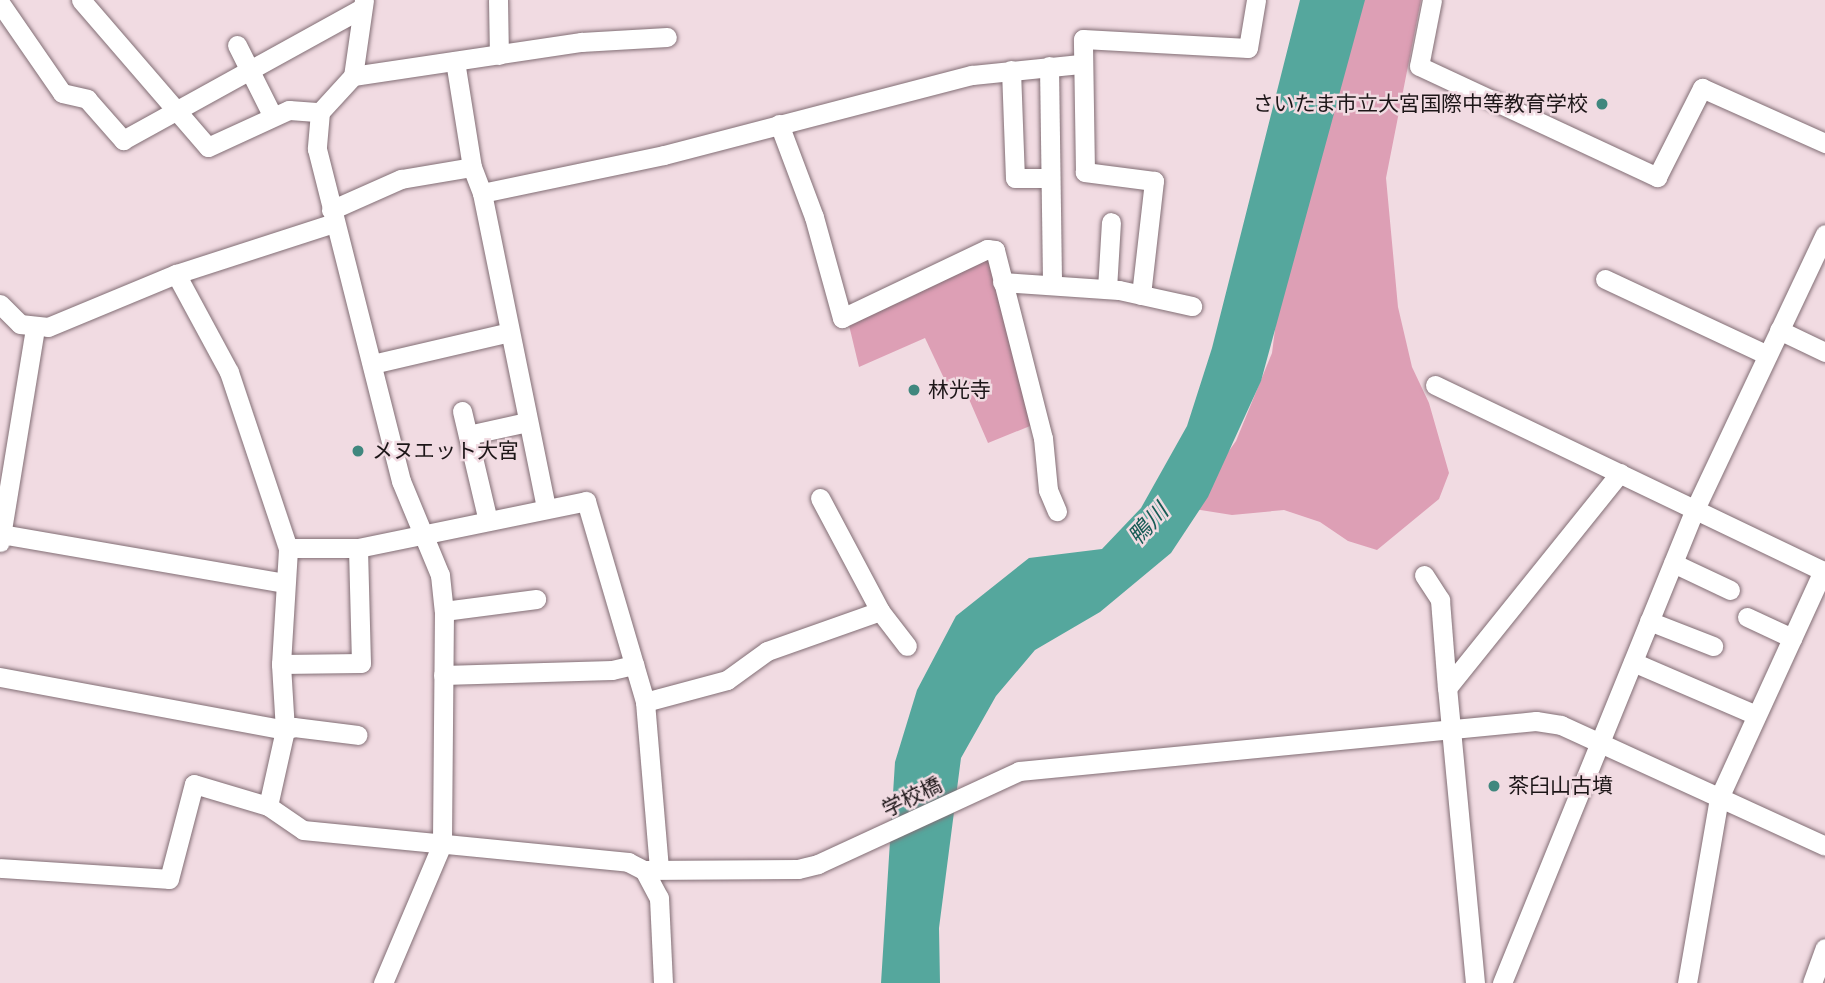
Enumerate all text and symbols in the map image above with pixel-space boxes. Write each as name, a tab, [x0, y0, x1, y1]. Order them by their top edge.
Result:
place label: さいたま市立大宮国際中等教育学校	[1252, 91, 1588, 117]
marker: さいたま市立大宮国際中等教育学校	[1594, 96, 1610, 112]
place label: 林光寺	[928, 377, 991, 403]
marker: 林光寺	[906, 382, 922, 398]
place label: メヌエット大宮	[372, 438, 519, 464]
marker: メヌエット大宮	[350, 443, 366, 459]
water label: 鴨川	[1122, 498, 1174, 550]
street label: 学校橋	[878, 772, 946, 822]
place label: 茶臼山古墳	[1508, 773, 1613, 799]
marker: 茶臼山古墳	[1486, 778, 1502, 794]

